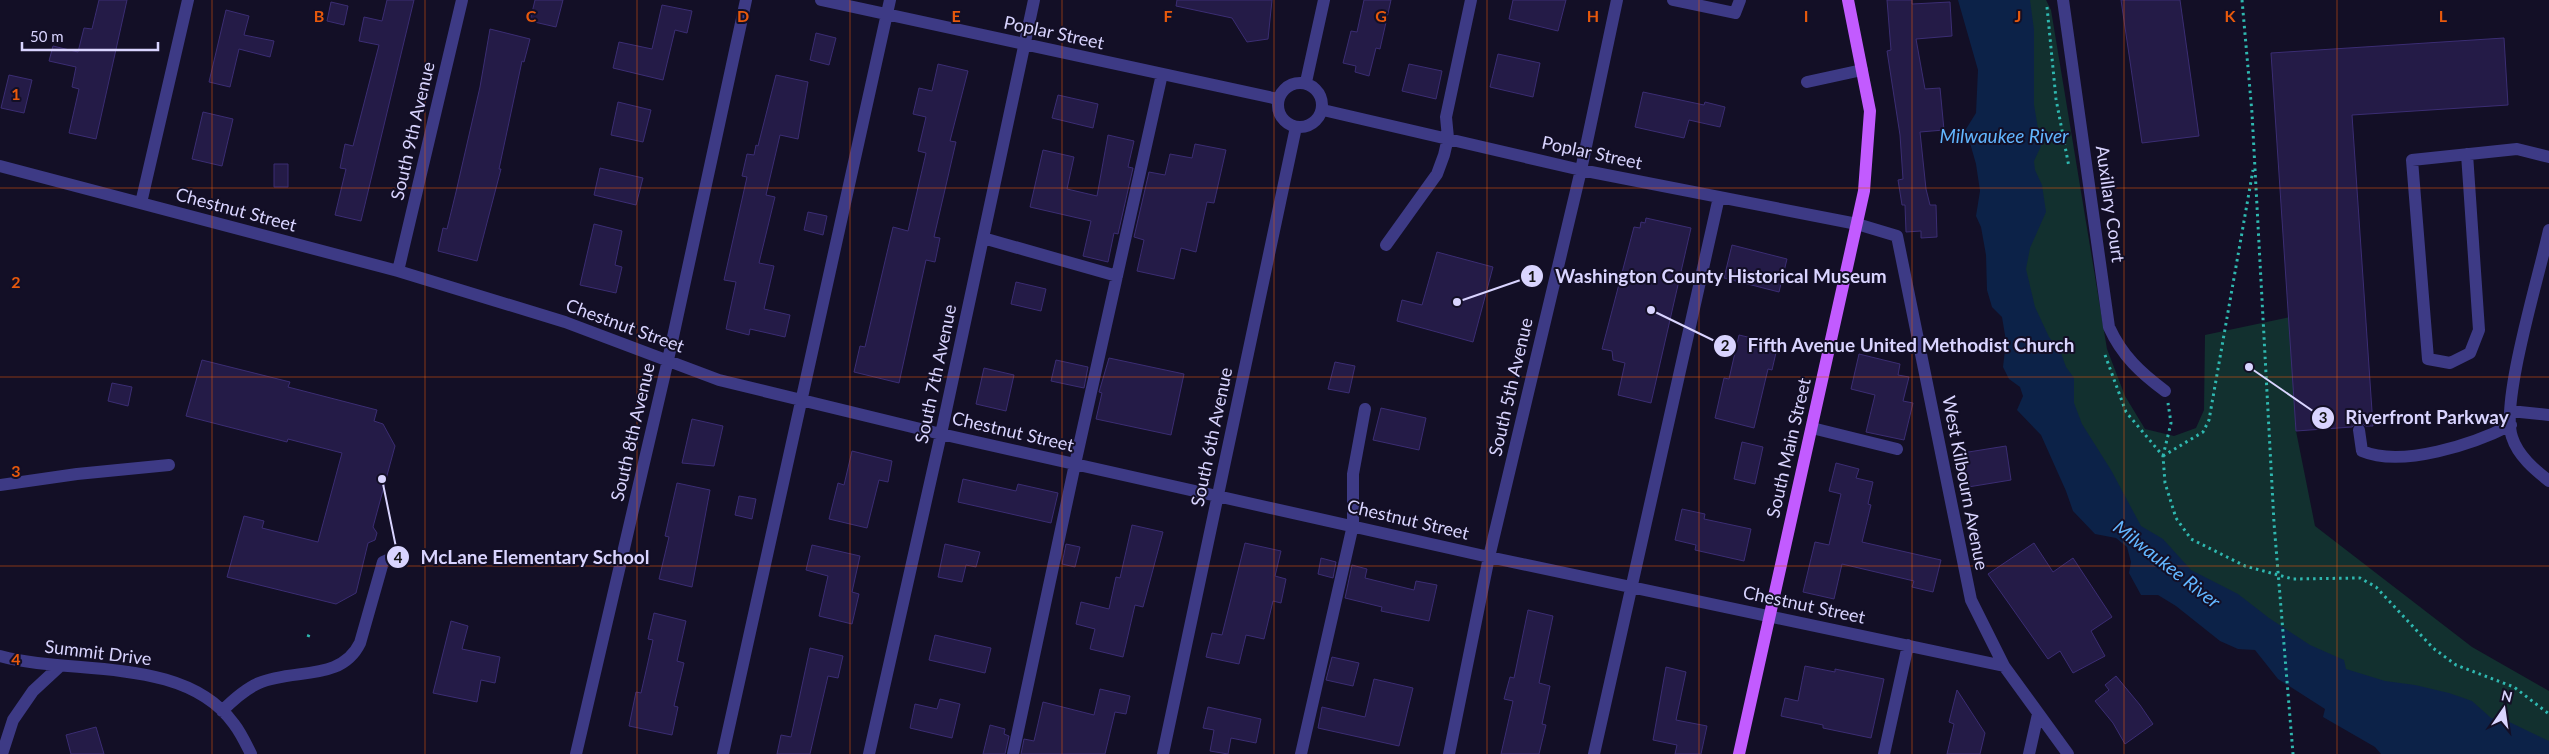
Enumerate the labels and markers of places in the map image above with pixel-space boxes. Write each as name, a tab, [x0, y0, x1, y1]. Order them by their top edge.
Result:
callout: Washington County Historical Museum	[1520, 259, 1896, 293]
callout: Fifth Avenue United Methodist Church	[1713, 329, 2085, 363]
callout: Riverfront Parkway	[2311, 401, 2519, 435]
callout: McLane Elementary School	[385, 540, 660, 574]

